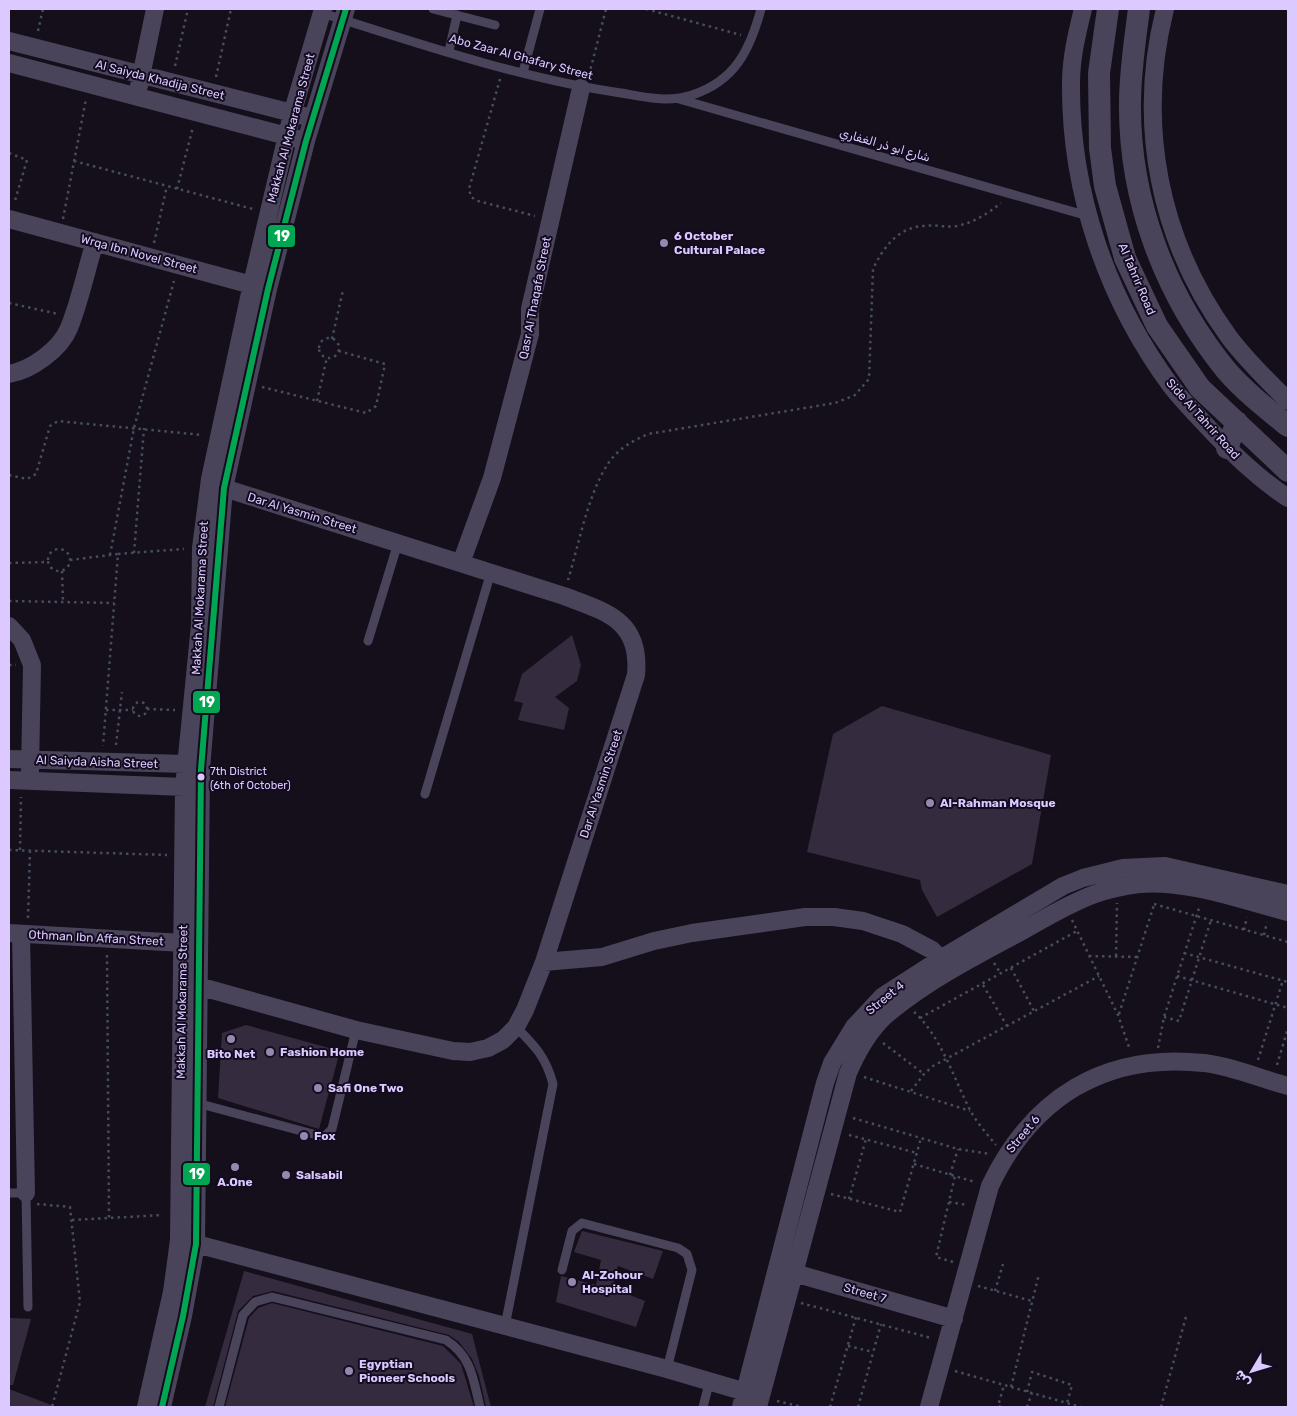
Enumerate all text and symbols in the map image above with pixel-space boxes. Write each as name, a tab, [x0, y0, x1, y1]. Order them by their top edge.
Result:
street label: Abo Zaar Al Ghafary Street	[448, 31, 595, 83]
street label: Makkah Al Mokarama Street	[264, 52, 318, 204]
street label: Al Saiyda Khadija Street	[94, 57, 226, 103]
street label: شارع ابو ذر الغفاري	[837, 125, 932, 167]
line badge: 19	[267, 224, 296, 248]
text: 19	[274, 228, 290, 245]
place label: 6 October Cultural Palace	[674, 229, 765, 257]
street label: Wrqa Ibn Novel Street	[79, 232, 199, 276]
street label: Qasr Al Thaqafa Street	[516, 235, 554, 360]
marker: 6 October Cultural Palace	[658, 237, 670, 249]
street label: Al Tahrir Road	[1116, 241, 1158, 317]
street label: Side Al Tahrir Road	[1163, 376, 1243, 462]
street label: Dar Al Yasmin Street	[246, 490, 358, 536]
street label: Makkah Al Mokarama Street	[189, 520, 211, 675]
line badge: 19	[192, 690, 221, 714]
text: 19	[199, 694, 215, 711]
street label: Dar Al Yasmin Street	[577, 728, 625, 840]
street label: Al Saiyda Aisha Street	[36, 753, 159, 771]
place label: 7th District (6th of October)	[210, 765, 291, 792]
marker: 7th District (6th of October)	[196, 772, 206, 782]
place label: Al-Rahman Mosque	[940, 796, 1056, 810]
marker: Al-Rahman Mosque	[924, 797, 936, 809]
street label: Makkah Al Mokarama Street	[174, 925, 190, 1079]
street label: Othman Ibn Affan Street	[28, 927, 164, 949]
street label: Street 4	[863, 978, 907, 1018]
marker: Bito Net	[225, 1033, 237, 1045]
place label: Fashion Home	[280, 1045, 364, 1059]
marker: Fashion Home	[264, 1046, 276, 1058]
place label: Bito Net	[207, 1047, 256, 1061]
place label: Safi One Two	[328, 1081, 404, 1095]
marker: Safi One Two	[312, 1082, 324, 1094]
street label: Street 6	[1003, 1112, 1043, 1156]
place label: Fox	[314, 1129, 335, 1143]
marker: Fox	[298, 1130, 310, 1142]
marker: A.One	[229, 1161, 241, 1173]
line badge: 19	[182, 1162, 211, 1186]
text: 19	[189, 1166, 205, 1183]
place label: Salsabil	[296, 1168, 343, 1182]
marker: Salsabil	[280, 1169, 292, 1181]
place label: A.One	[217, 1175, 253, 1189]
place label: Al-Zohour Hospital	[582, 1268, 643, 1296]
marker: Al-Zohour Hospital	[566, 1276, 578, 1288]
street label: Street 7	[842, 1280, 888, 1306]
north arrow	[1227, 1346, 1277, 1396]
place label: Egyptian Pioneer Schools	[359, 1357, 456, 1385]
marker: Egyptian Pioneer Schools	[343, 1365, 355, 1377]
text: ش	[1230, 1366, 1254, 1391]

